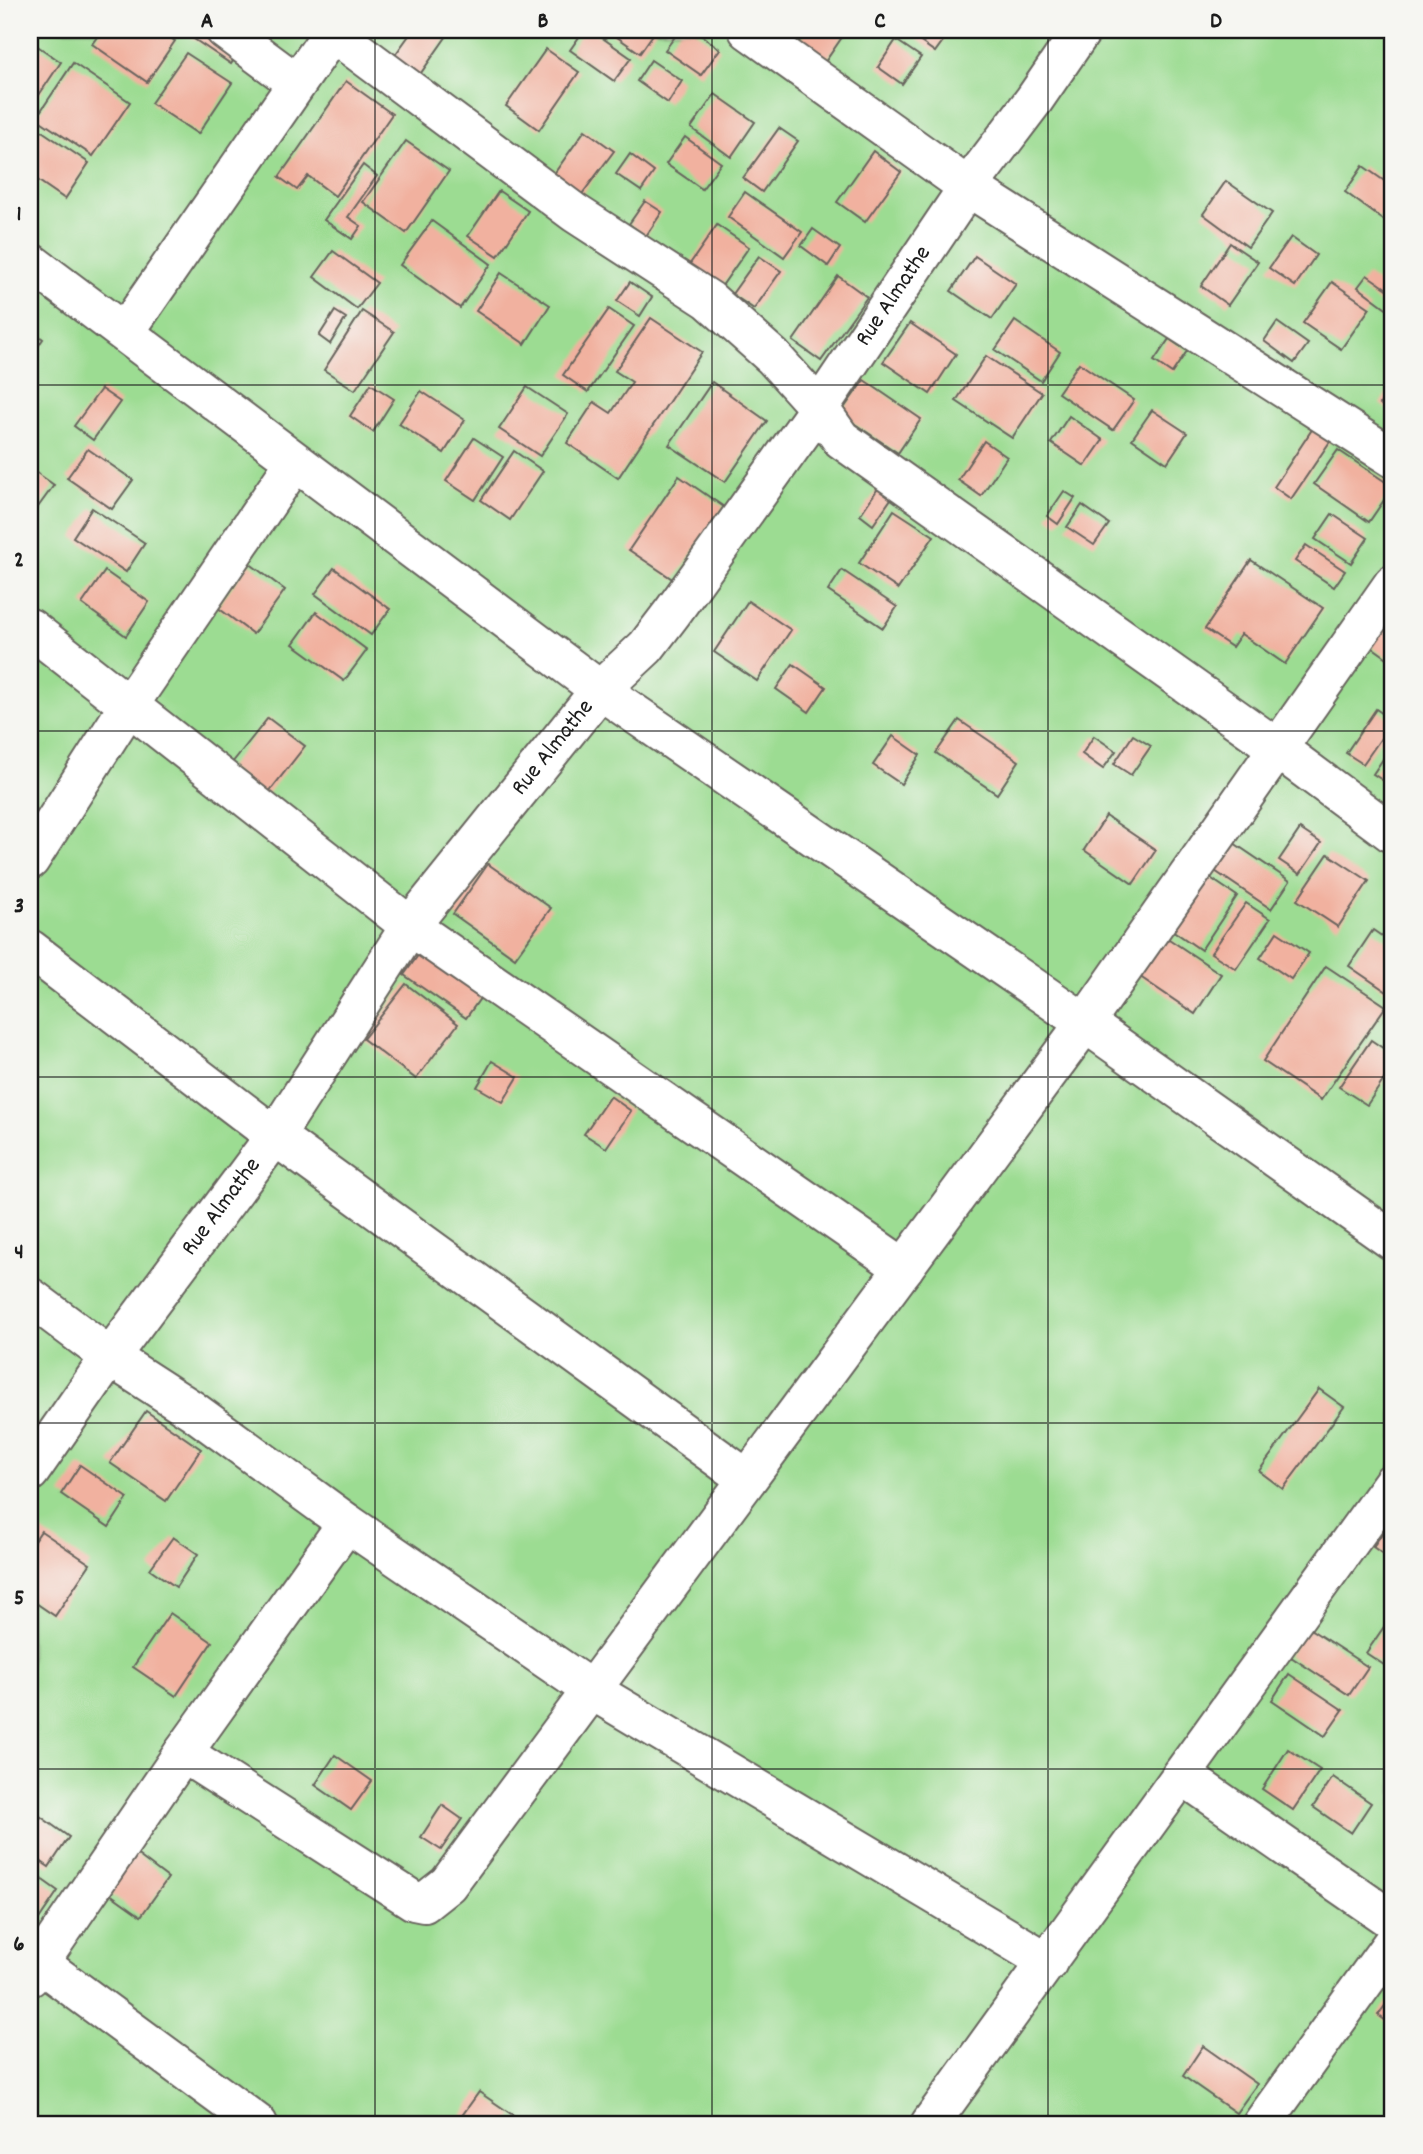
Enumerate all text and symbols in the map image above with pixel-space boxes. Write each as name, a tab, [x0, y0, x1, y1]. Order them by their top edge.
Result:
text: A	[201, 6, 213, 39]
text: B	[538, 6, 549, 39]
text: C	[874, 6, 886, 39]
text: D	[1210, 6, 1222, 39]
text: 1	[16, 199, 22, 232]
street label: Rue Almathe	[848, 239, 940, 354]
text: 2	[14, 545, 24, 578]
street label: Rue Almathe	[504, 693, 603, 804]
text: 3	[14, 891, 24, 924]
street label: Rue Almathe	[174, 1151, 270, 1264]
text: 4	[14, 1237, 24, 1270]
text: 5	[14, 1583, 24, 1616]
text: 6	[13, 1929, 25, 1962]

